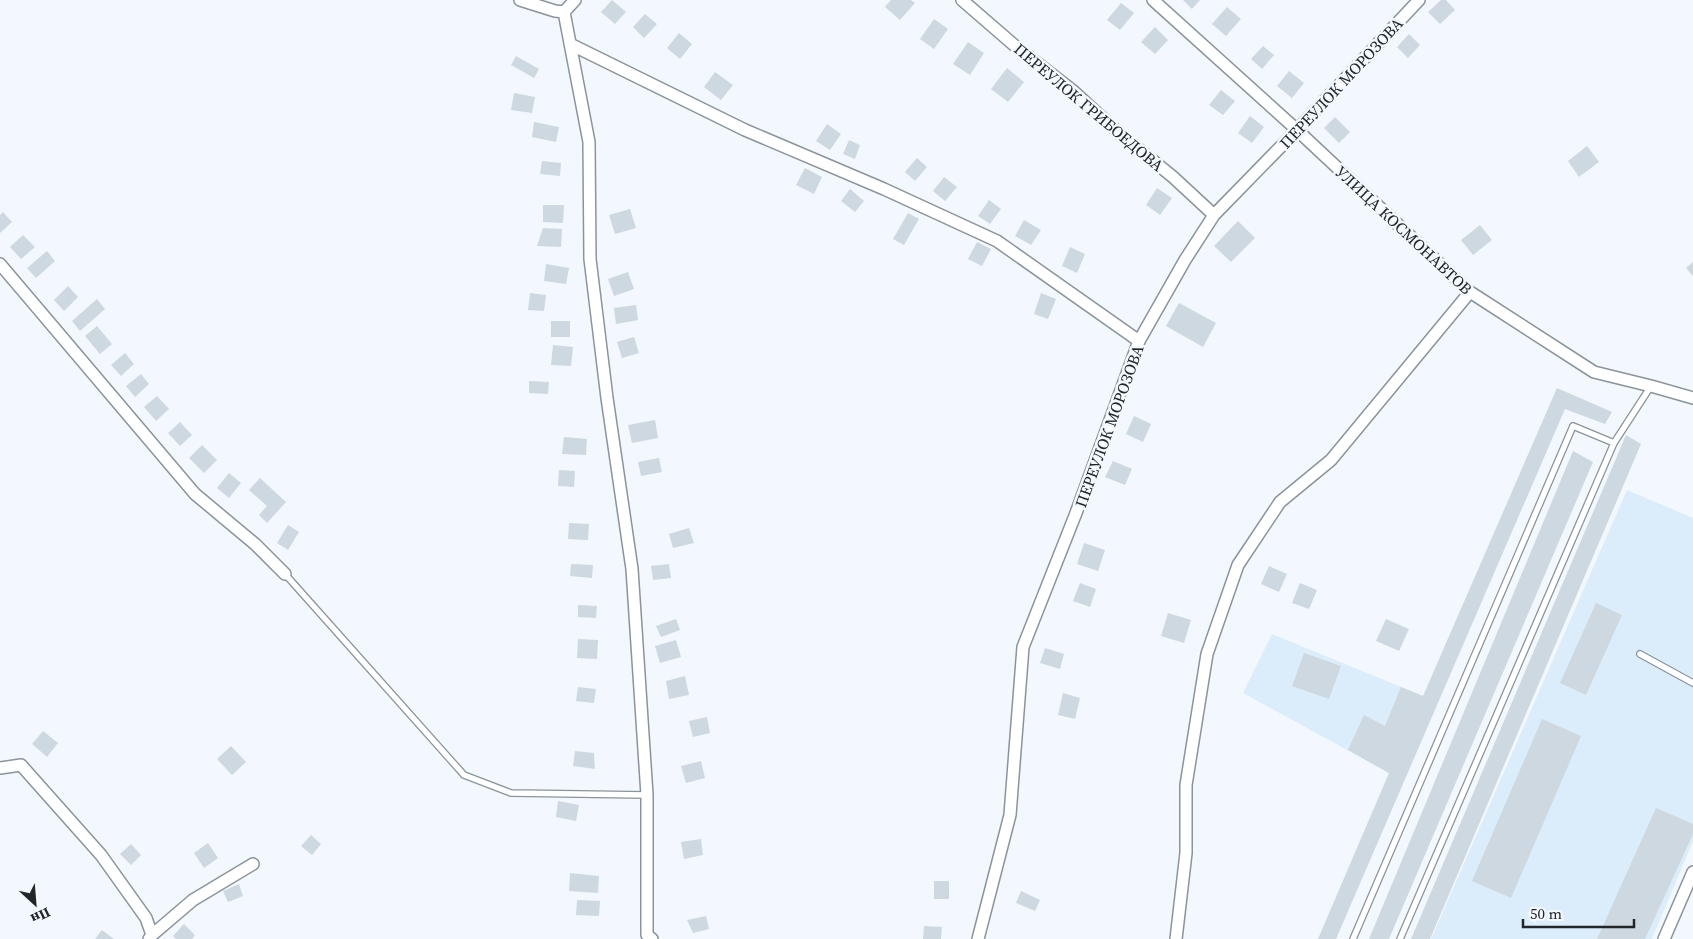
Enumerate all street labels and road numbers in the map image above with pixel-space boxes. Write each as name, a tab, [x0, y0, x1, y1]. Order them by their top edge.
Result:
street label: ПЕРЕУЛОК МОРОЗОВА	[1274, 12, 1408, 153]
street label: ПЕРЕУЛОК ГРИБОЕДОВА	[1009, 38, 1169, 176]
street label: УЛИЦА КОСМОНАВТОВ	[1331, 161, 1477, 299]
street label: ПЕРЕУЛОК МОРОЗОВА	[1069, 341, 1149, 510]

